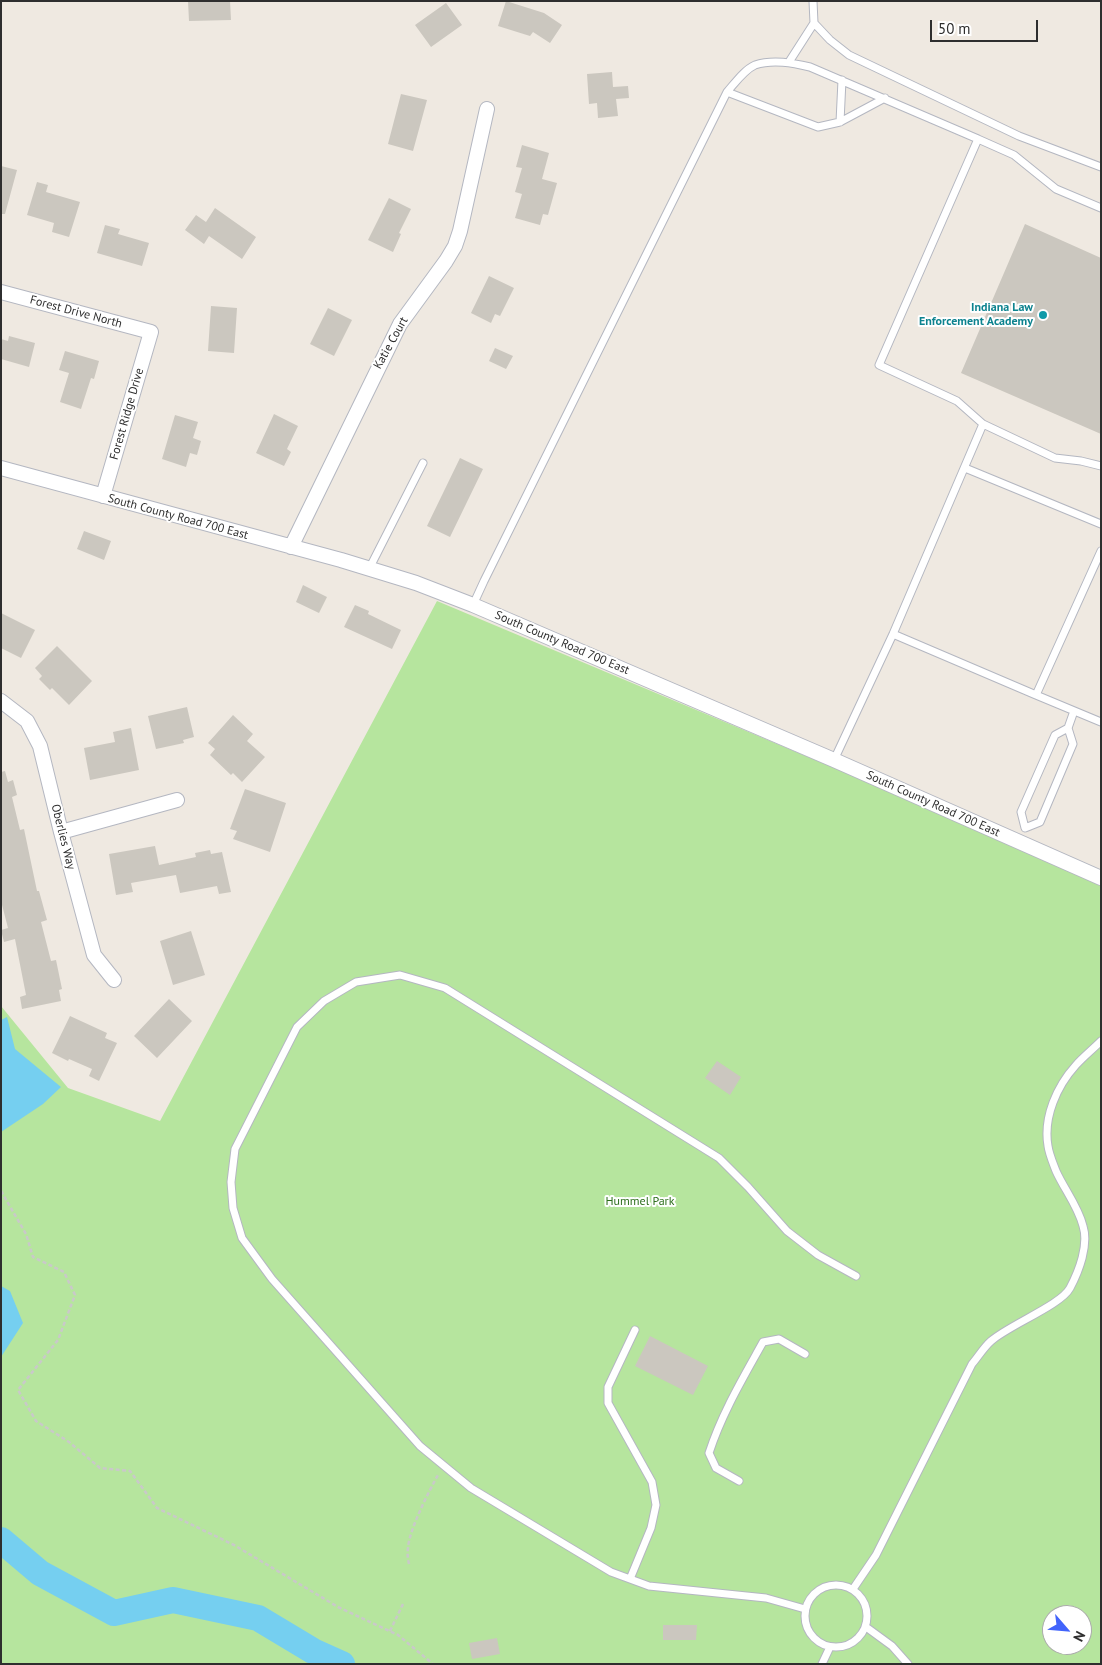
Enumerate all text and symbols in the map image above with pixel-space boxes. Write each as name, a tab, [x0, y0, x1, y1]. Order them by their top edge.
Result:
scale bar	[932, 10, 1040, 42]
text: 50 m	[938, 19, 971, 38]
street label: Forest Drive North	[28, 293, 124, 331]
place label: Indiana Law Enforcement Academy	[919, 301, 1033, 329]
marker: Indiana Law Enforcement Academy	[1037, 309, 1049, 321]
street label: Katie Court	[371, 314, 411, 372]
street label: Forest Ridge Drive	[107, 367, 147, 461]
street label: South County Road 700 East	[106, 491, 250, 543]
street label: South County Road 700 East	[493, 608, 631, 678]
street label: South County Road 700 East	[864, 768, 1002, 840]
street label: Oberlies Way	[48, 803, 78, 871]
park label: Hummel Park	[606, 1195, 674, 1209]
north arrow	[1042, 1605, 1092, 1655]
text: N	[1069, 1628, 1090, 1645]

